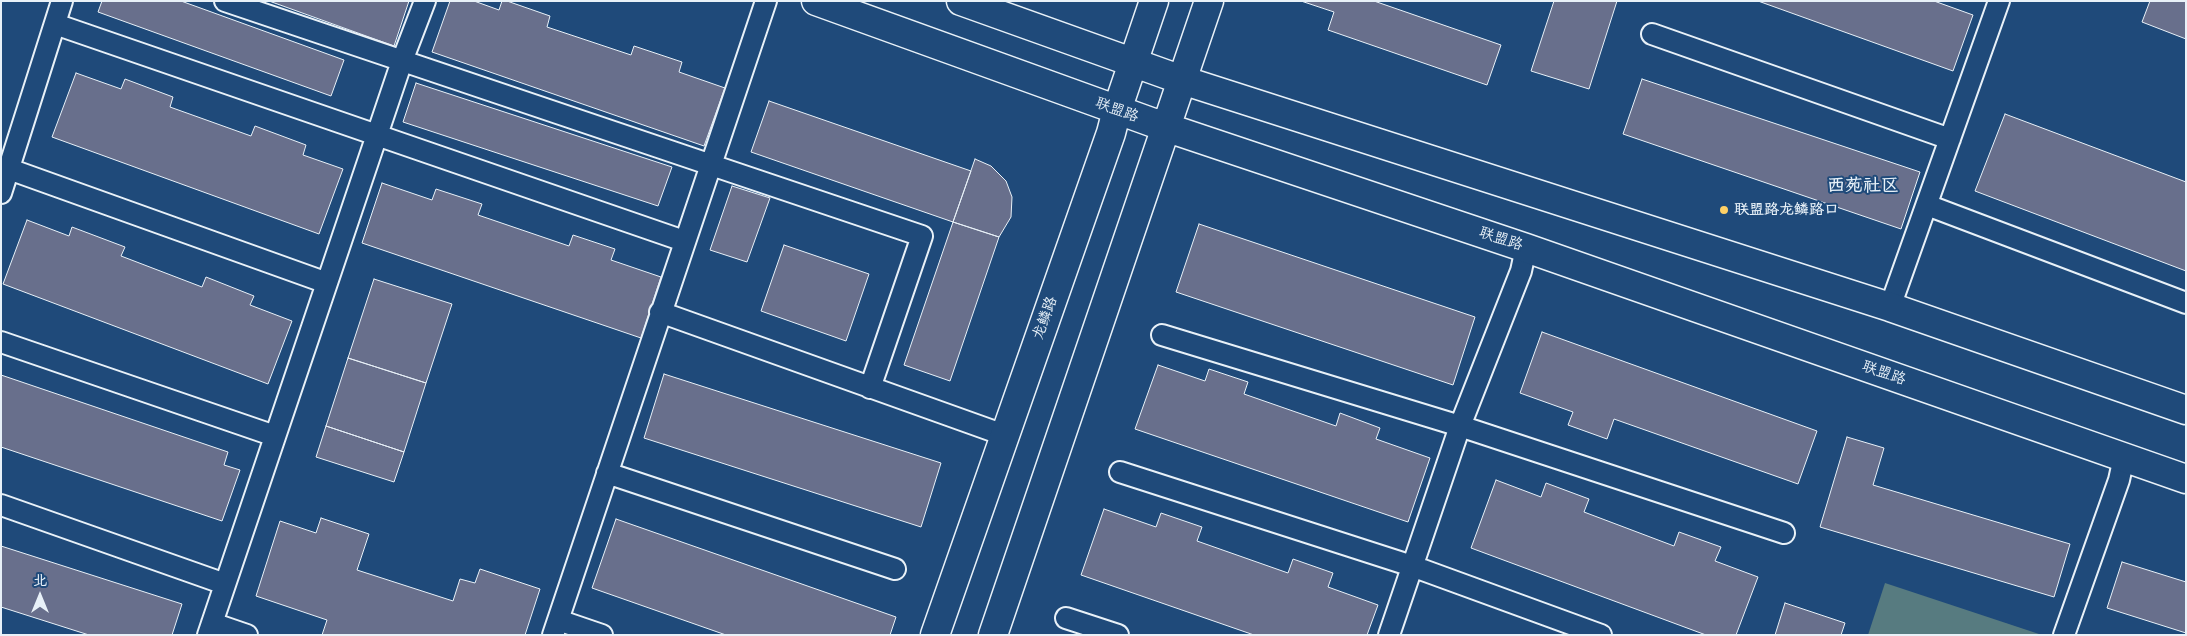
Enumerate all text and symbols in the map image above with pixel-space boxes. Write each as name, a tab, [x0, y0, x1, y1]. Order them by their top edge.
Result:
street label: 联盟路	[1093, 94, 1141, 126]
district label: 西苑社区	[1827, 175, 1899, 197]
place label: 联盟路龙鳞路口	[1734, 201, 1839, 219]
marker: 联盟路龙鳞路口	[1718, 204, 1730, 216]
street label: 联盟路	[1477, 223, 1525, 255]
street label: 龙鳞路	[1029, 294, 1061, 342]
street label: 联盟路	[1860, 357, 1908, 389]
north arrow	[15, 571, 65, 621]
text: 北	[33, 572, 47, 589]

